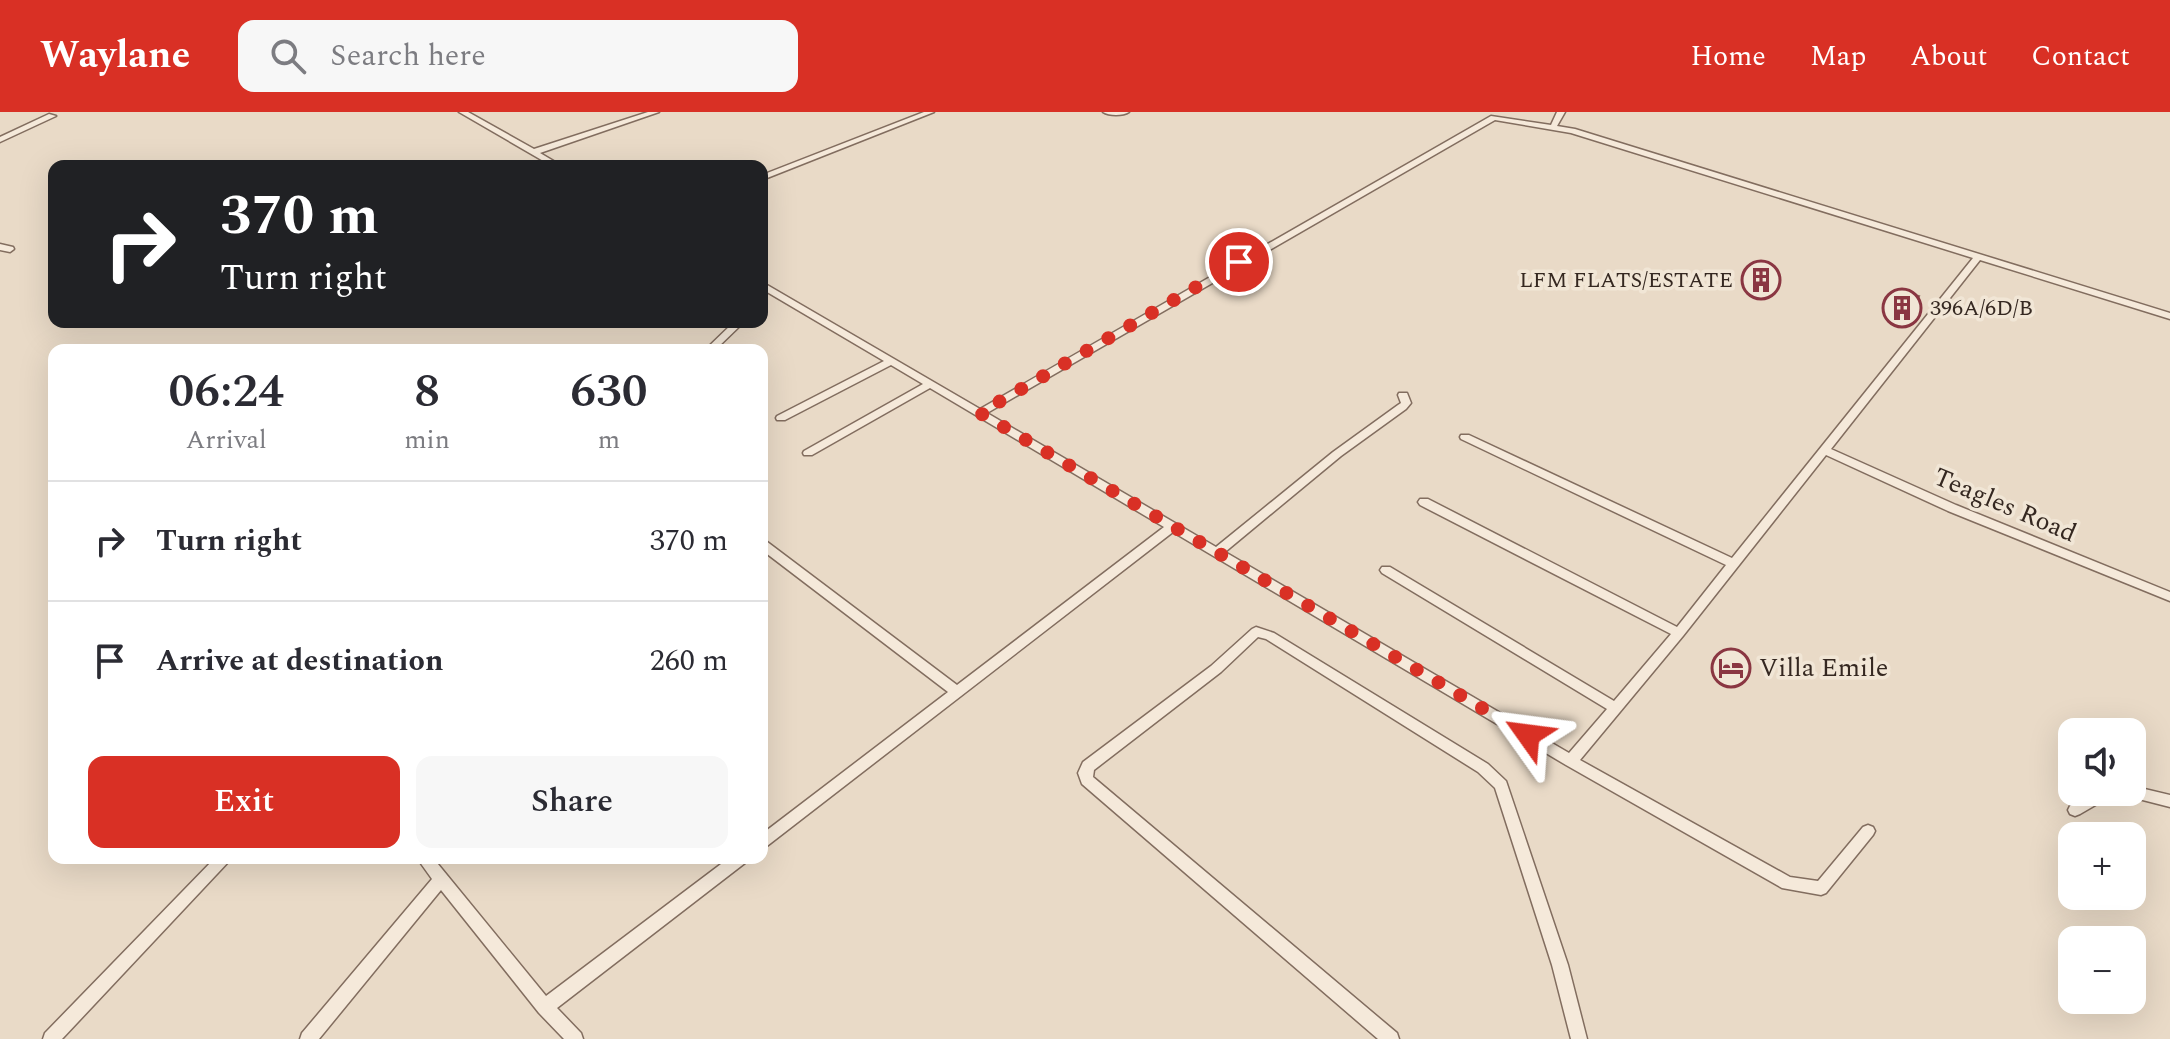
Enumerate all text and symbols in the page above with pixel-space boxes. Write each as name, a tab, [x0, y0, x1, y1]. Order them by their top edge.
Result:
search box	[238, 20, 798, 92]
text: Waylane	[40, 27, 190, 85]
text: Search here	[330, 33, 486, 79]
icon: search	[266, 34, 310, 78]
text: Home	[1690, 35, 1766, 78]
text: Map	[1810, 35, 1866, 78]
text: About	[1910, 35, 1987, 78]
text: Contact	[2031, 35, 2130, 78]
text: 370 m	[220, 174, 379, 259]
icon: right	[88, 192, 192, 296]
pin	[1205, 228, 1273, 296]
icon: arrive	[1217, 240, 1261, 284]
text: Turn right	[220, 251, 387, 306]
building icon: LFM FLATS/ESTATE	[1740, 259, 1782, 301]
place label: LFM FLATS/ESTATE	[1519, 264, 1733, 297]
building icon: 396A/6D/B	[1881, 287, 1923, 329]
place label: 396A/6D/B	[1930, 292, 2033, 325]
text: 06:24	[168, 355, 284, 428]
text: 8	[414, 355, 440, 428]
text: 630	[570, 355, 648, 428]
text: Arrival	[186, 420, 267, 460]
text: min	[404, 420, 450, 460]
text: m	[598, 420, 620, 460]
street label: Teagles Road	[1927, 457, 2083, 553]
text: Turn right	[156, 518, 302, 564]
text: 370 m	[650, 518, 728, 564]
icon: right	[88, 519, 132, 563]
text: Arrive at destination	[156, 638, 443, 684]
text: 260 m	[650, 638, 728, 684]
icon: arrive	[88, 639, 132, 683]
hotel icon: Villa Emile	[1710, 647, 1752, 689]
place label: Villa Emile	[1759, 648, 1888, 688]
position arrow	[1486, 693, 1570, 777]
map controls	[2058, 718, 2146, 1014]
button: sound	[2058, 718, 2146, 806]
button: Exit	[88, 756, 400, 848]
button: Share	[416, 756, 728, 848]
button: +	[2058, 822, 2146, 910]
button: −	[2058, 926, 2146, 1014]

